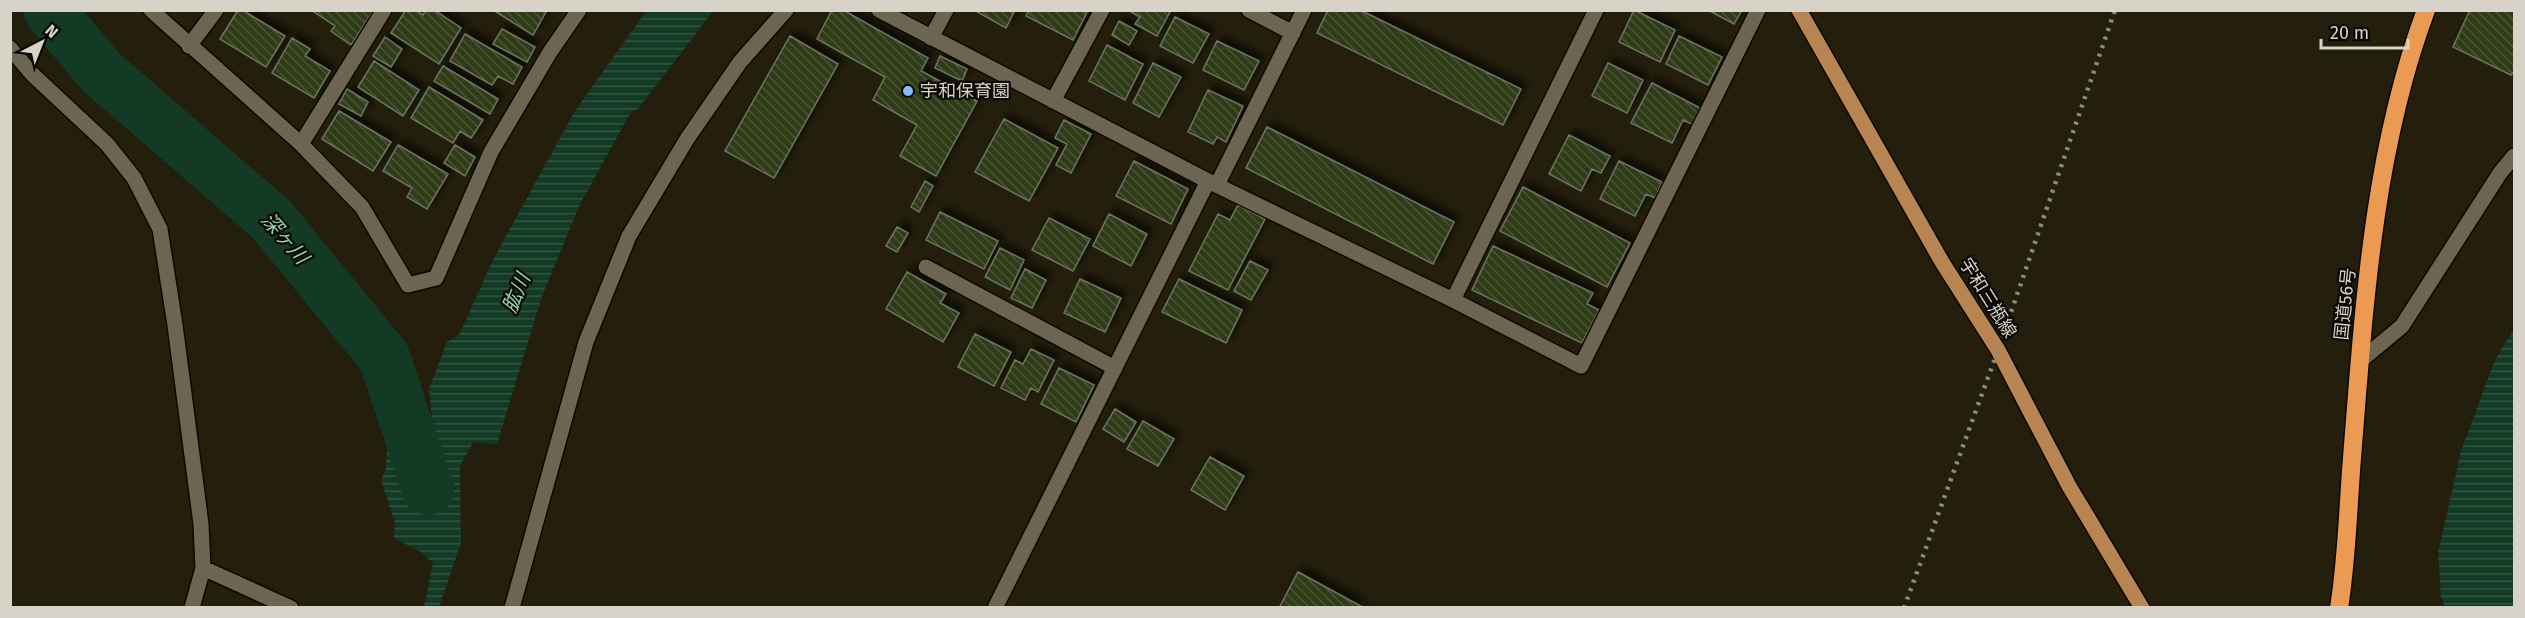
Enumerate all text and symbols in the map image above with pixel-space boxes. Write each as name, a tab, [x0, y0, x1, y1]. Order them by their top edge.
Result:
north arrow	[12, 12, 72, 72]
scale bar	[2321, 12, 2408, 50]
text: N	[41, 21, 62, 42]
text: 20 m	[2330, 22, 2369, 44]
place label: 宇和保育園	[920, 80, 1010, 102]
marker: 宇和保育園	[901, 84, 915, 98]
water label: 深ヶ川	[256, 207, 315, 270]
street label: 宇和三瓶線	[1955, 254, 2021, 342]
street label: 国道56号	[2330, 267, 2360, 341]
water label: 肱川	[497, 268, 536, 316]

